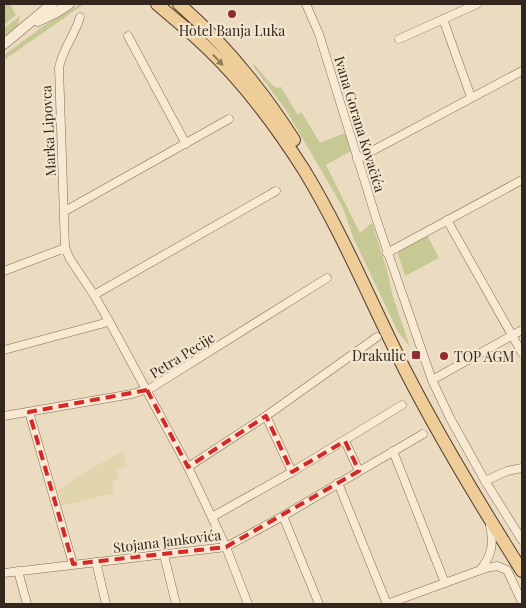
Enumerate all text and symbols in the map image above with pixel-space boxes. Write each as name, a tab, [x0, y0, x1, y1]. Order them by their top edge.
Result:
marker: Hotel Banja Luka	[226, 8, 238, 20]
place label: Hotel Banja Luka	[179, 21, 285, 40]
one-way arrow	[213, 54, 224, 67]
street label: Ivana Gorana Kovačića	[330, 54, 390, 194]
street label: Marka Lipovca	[36, 85, 60, 177]
street label: Petra Pecije	[146, 327, 218, 383]
place label: Drakulic	[352, 346, 406, 365]
place label: TOP AGM	[454, 347, 515, 366]
marker: Drakulic	[410, 349, 422, 361]
marker: TOP AGM	[438, 350, 450, 362]
street label: Stojana Jankovića	[112, 525, 222, 557]

